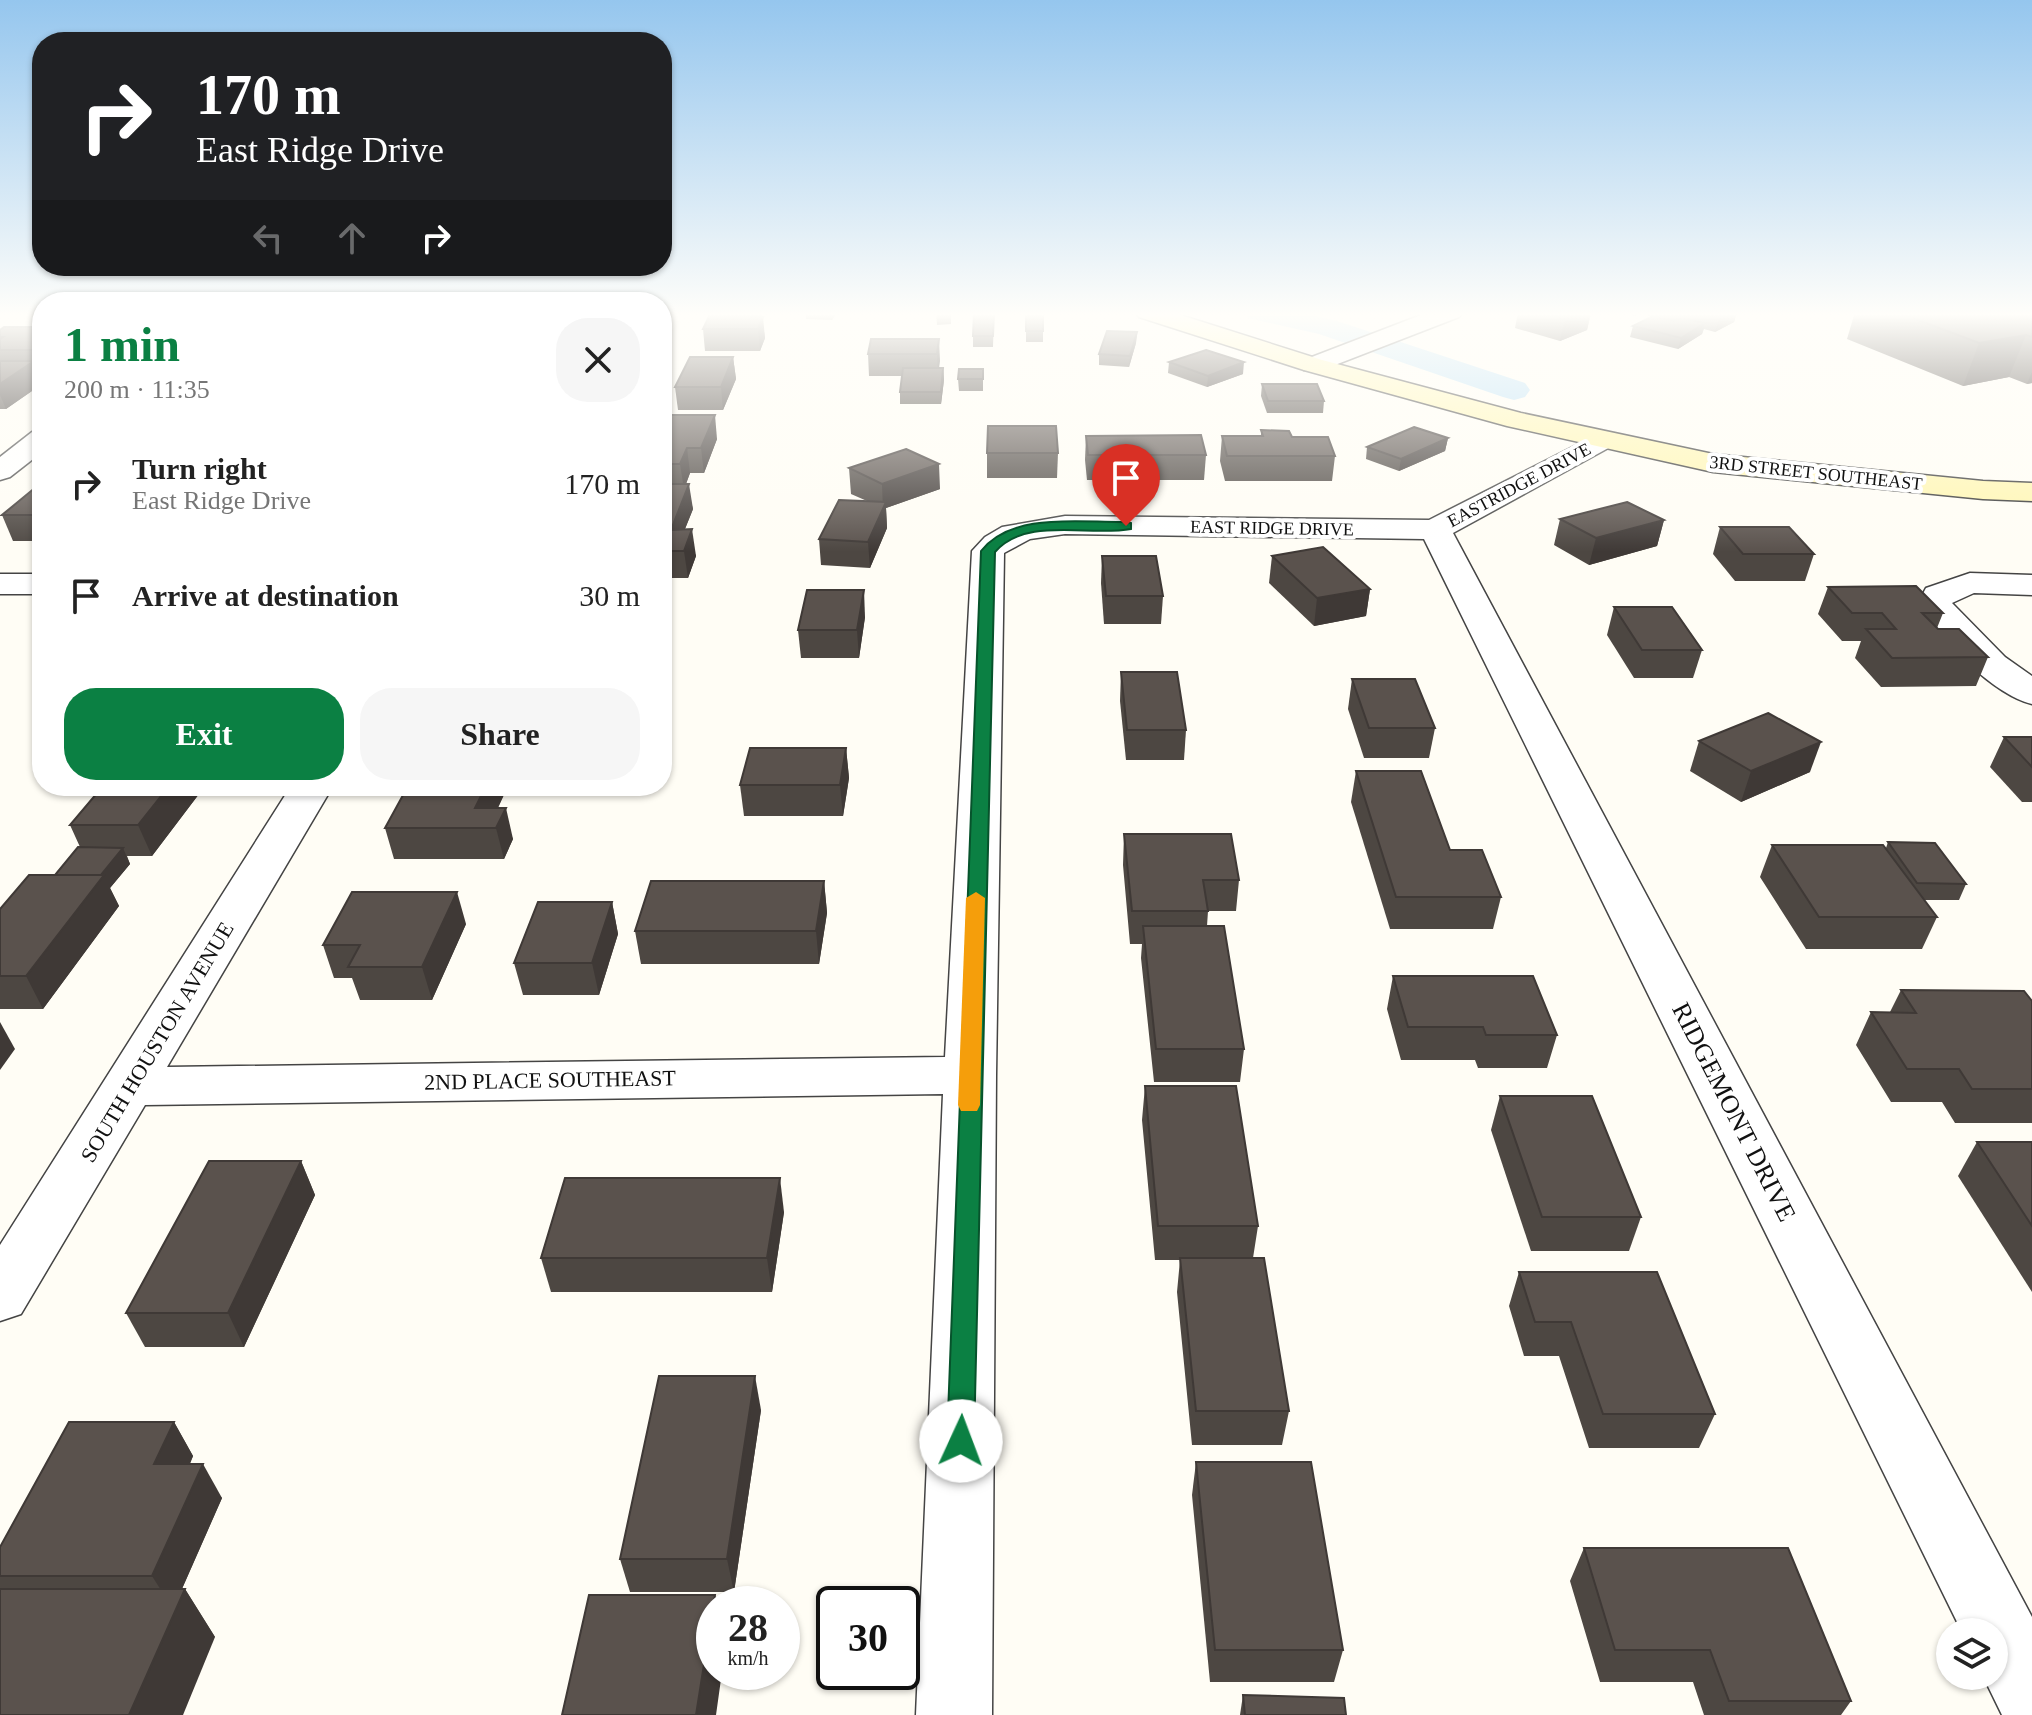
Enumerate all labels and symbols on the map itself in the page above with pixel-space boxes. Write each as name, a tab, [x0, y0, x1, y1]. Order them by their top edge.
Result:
street label: EASTRIDGE DRIVE	[1444, 439, 1594, 531]
pin	[1092, 444, 1160, 526]
street label: 3RD STREET SOUTHEAST	[1709, 452, 1923, 494]
street label: EAST RIDGE DRIVE	[1190, 517, 1354, 539]
street label: SOUTH HOUSTON AVENUE	[75, 918, 239, 1166]
street label: RIDGEMONT DRIVE	[1666, 998, 1802, 1226]
street label: 2ND PLACE SOUTHEAST	[424, 1065, 677, 1095]
position arrow	[919, 1399, 1003, 1483]
speed limit sign: 30	[816, 1586, 920, 1690]

